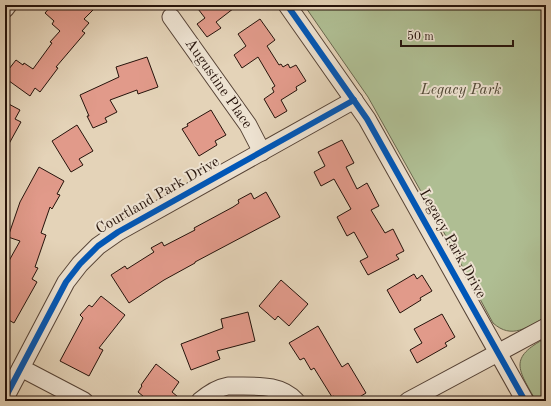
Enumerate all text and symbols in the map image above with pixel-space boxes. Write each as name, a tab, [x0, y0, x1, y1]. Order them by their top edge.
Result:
scale bar	[401, 22, 513, 48]
text: 50 m	[407, 30, 434, 43]
street label: Augustine Place	[182, 36, 255, 132]
park label: Legacy Park	[420, 83, 501, 98]
street label: Courtland Park Drive	[94, 155, 222, 237]
street label: Legacy Park Drive	[416, 187, 488, 301]

